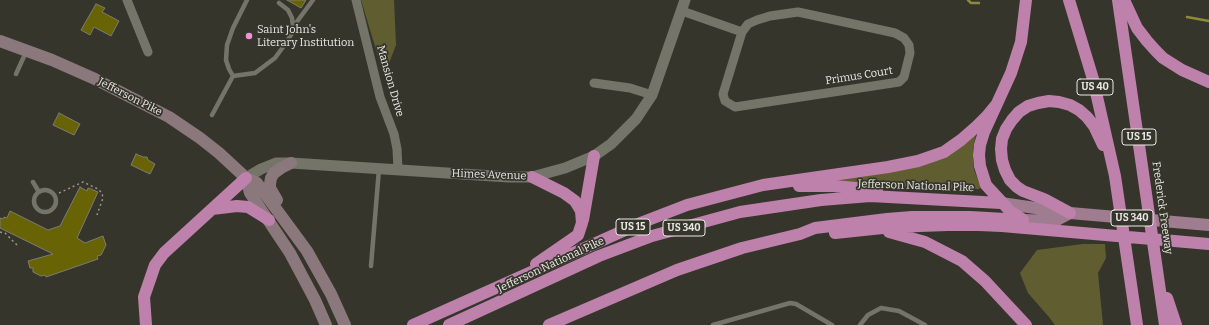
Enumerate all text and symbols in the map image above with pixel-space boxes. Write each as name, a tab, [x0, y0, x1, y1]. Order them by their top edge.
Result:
place label: Saint John's Literary Institution	[257, 23, 354, 49]
marker: Saint John's Literary Institution	[244, 31, 254, 41]
street label: Mansion Drive	[373, 44, 407, 118]
street label: Primus Court	[824, 64, 894, 88]
street label: Jefferson Pike	[96, 75, 164, 119]
road number: US 40	[1077, 79, 1113, 95]
road number: US 15	[1122, 129, 1156, 145]
street label: Frederick Freeway	[1149, 161, 1175, 255]
street label: Himes Avenue	[451, 167, 527, 183]
street label: Jefferson National Pike	[858, 177, 974, 195]
road number: US 340	[1111, 210, 1153, 226]
road number: US 15	[616, 219, 650, 235]
road number: US 340	[663, 220, 705, 236]
street label: Jefferson National Pike	[495, 234, 607, 296]

